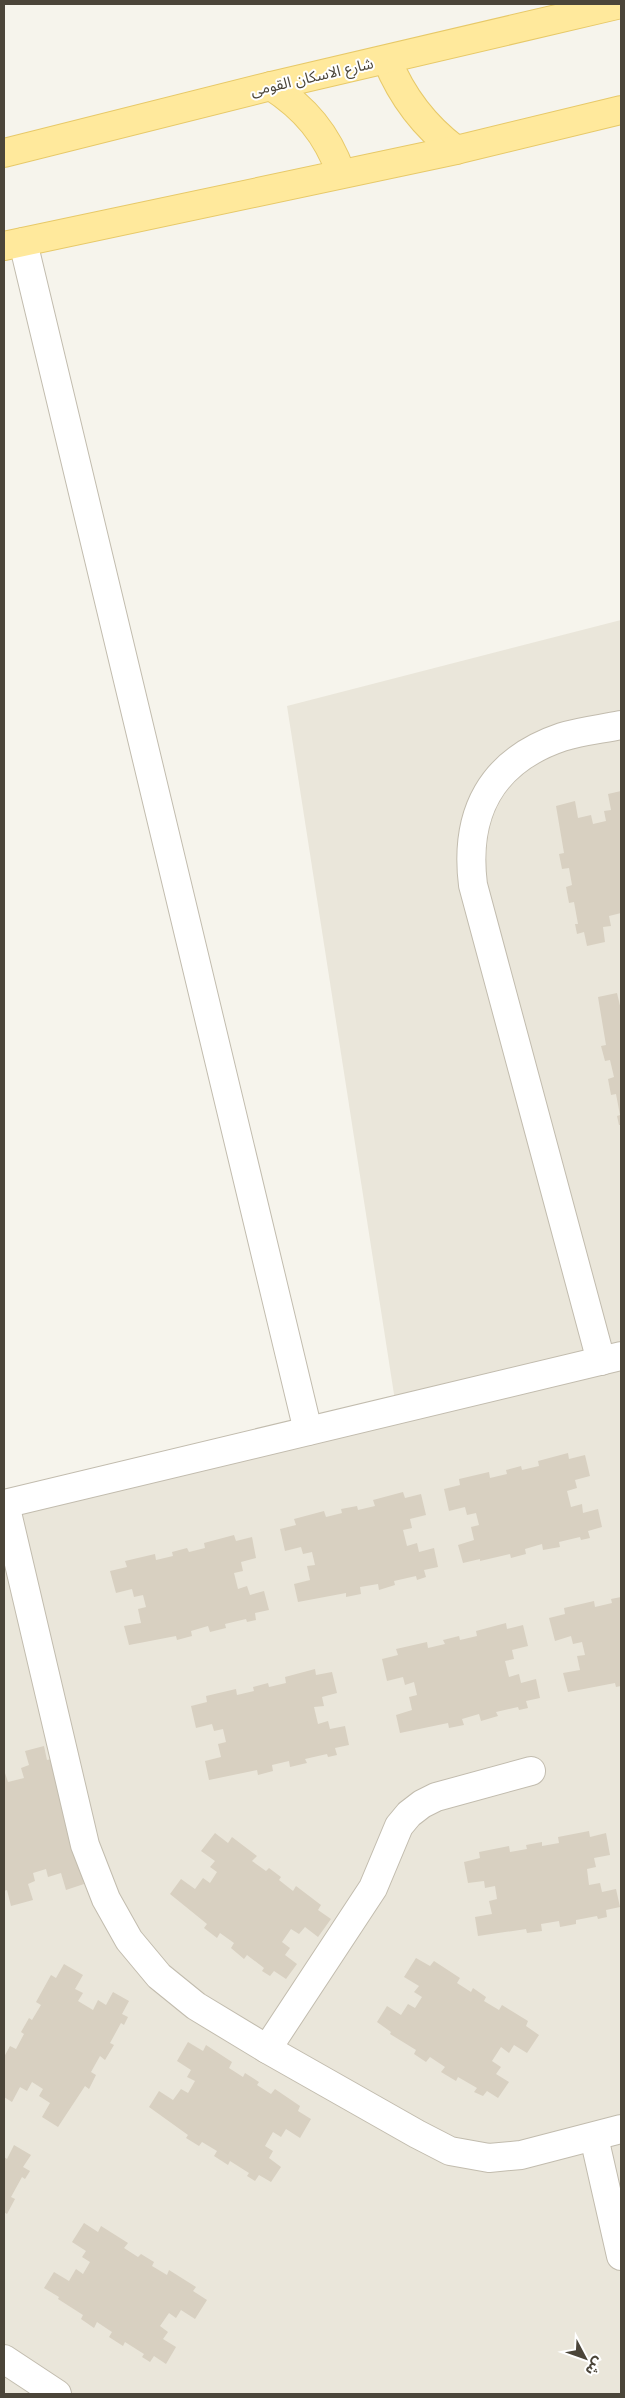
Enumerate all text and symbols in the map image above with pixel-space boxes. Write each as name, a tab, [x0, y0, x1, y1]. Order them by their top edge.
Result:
street label: شارع الاسكان القومى	[248, 52, 376, 103]
north arrow	[560, 2333, 610, 2383]
text: ش	[581, 2353, 609, 2380]

